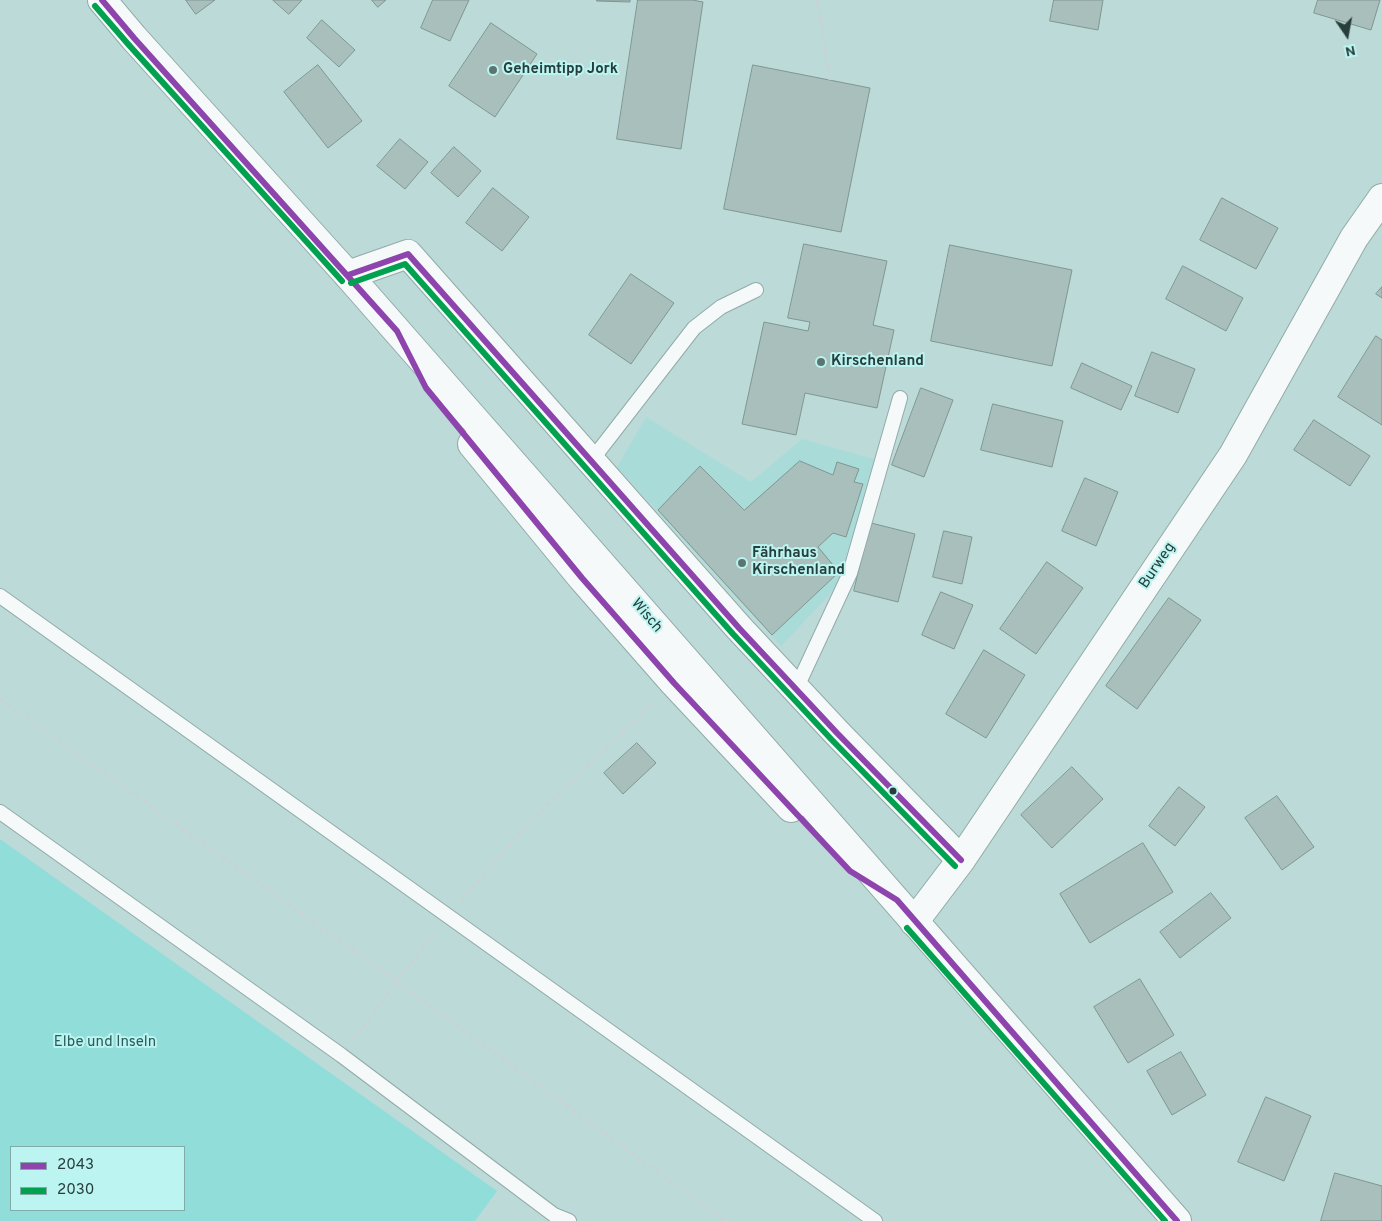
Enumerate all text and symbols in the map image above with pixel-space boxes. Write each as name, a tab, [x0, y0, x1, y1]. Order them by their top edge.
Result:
north arrow	[1322, 10, 1372, 60]
text: N	[1344, 41, 1357, 60]
place label: Geheimtipp Jork	[503, 61, 618, 79]
marker: Geheimtipp Jork	[487, 64, 499, 76]
place label: Kirschenland	[831, 353, 924, 371]
marker: Kirschenland	[815, 356, 827, 368]
street label: Burweg	[1136, 540, 1180, 592]
place label: Fährhaus Kirschenland	[752, 545, 845, 580]
marker: Fährhaus Kirschenland	[736, 557, 748, 569]
street label: Wisch	[626, 595, 666, 637]
unlabelled marker	[888, 786, 898, 796]
park label: Elbe und Inseln	[54, 1034, 156, 1052]
legend	[10, 1146, 185, 1211]
text: 2043	[57, 1156, 94, 1175]
text: 2030	[57, 1181, 94, 1200]

